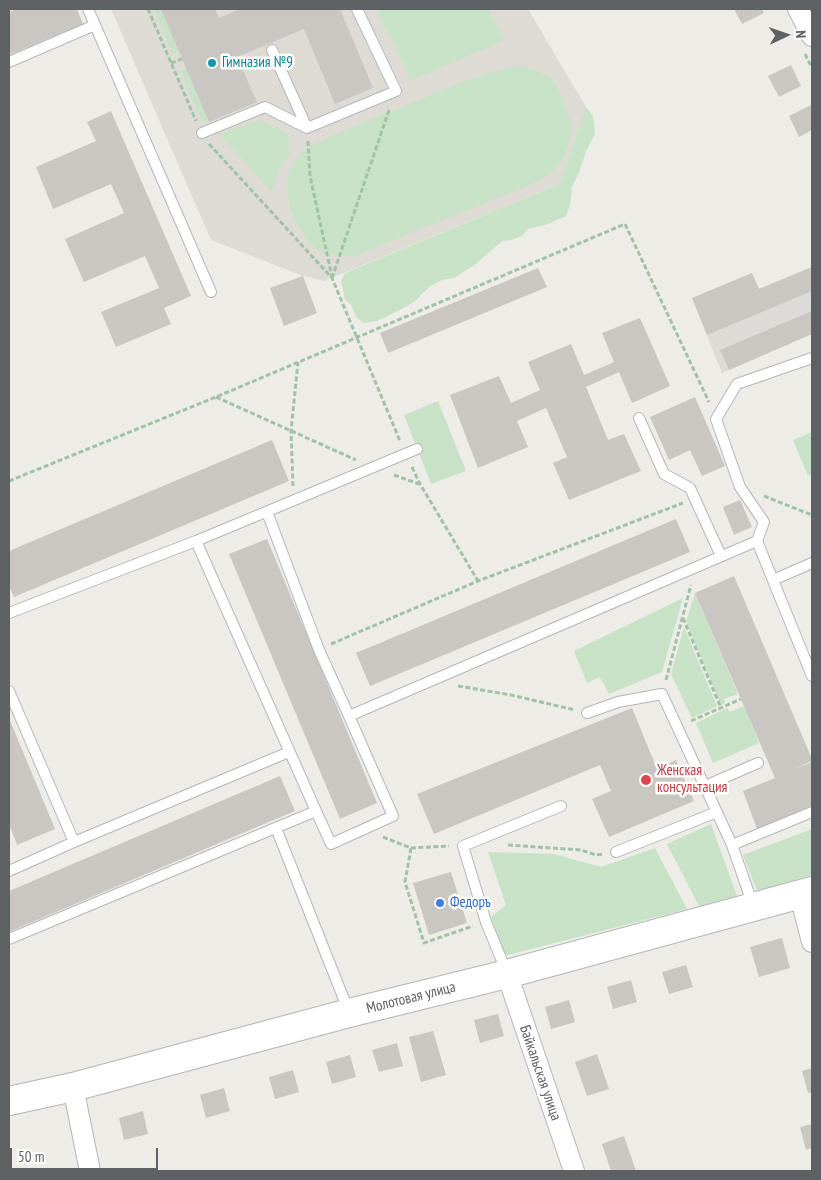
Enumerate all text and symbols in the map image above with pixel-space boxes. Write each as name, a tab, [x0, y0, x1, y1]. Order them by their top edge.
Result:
north arrow	[761, 10, 811, 60]
text: N	[792, 30, 810, 38]
place label: Гимназия №9	[222, 54, 293, 72]
marker: Гимназия №9	[206, 57, 218, 69]
place label: Женская консультация	[657, 762, 727, 797]
marker: Женская консультация	[639, 773, 653, 787]
place label: Федоръ	[450, 894, 491, 912]
marker: Федоръ	[434, 897, 446, 909]
street label: Молотовая улица	[365, 978, 457, 1018]
street label: Байкальская улица	[515, 1023, 565, 1123]
scale bar	[12, 1138, 160, 1170]
text: 50 m	[18, 1147, 44, 1166]

